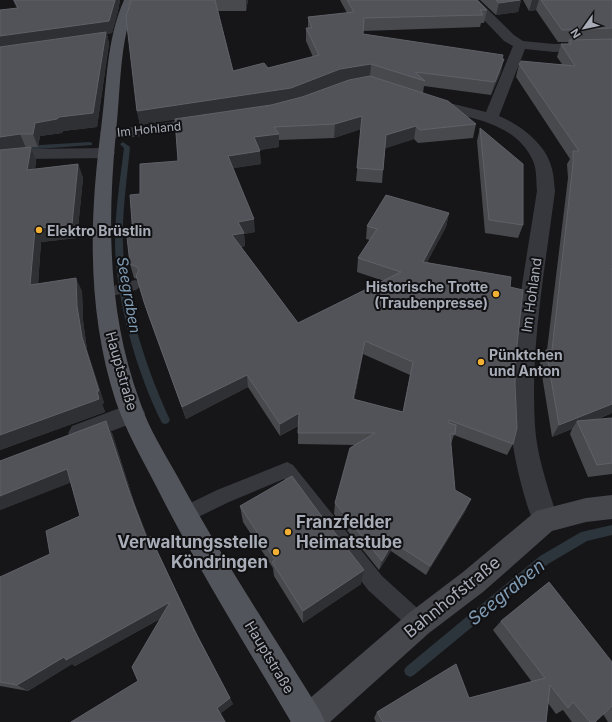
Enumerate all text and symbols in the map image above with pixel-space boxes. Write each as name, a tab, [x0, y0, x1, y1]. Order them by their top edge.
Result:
north arrow	[564, 8, 604, 48]
text: N	[567, 26, 584, 41]
street label: Im Hohland	[116, 118, 182, 140]
place label: Elektro Brüstlin	[47, 222, 151, 239]
marker: Elektro Brüstlin	[34, 225, 44, 235]
water label: Seegraben	[113, 255, 145, 335]
street label: Im Hohland	[517, 257, 545, 333]
place label: Historische Trotte (Traubenpresse)	[366, 278, 488, 311]
marker: Historische Trotte (Traubenpresse)	[491, 289, 501, 299]
street label: Hauptstraße	[103, 330, 141, 412]
place label: Pünktchen und Anton	[489, 346, 563, 379]
marker: Pünktchen und Anton	[476, 357, 486, 367]
place label: Franzfelder Heimatstube	[296, 512, 402, 552]
marker: Franzfelder Heimatstube	[283, 527, 293, 537]
place label: Verwaltungsstelle Köndringen	[117, 532, 268, 572]
marker: Verwaltungsstelle Köndringen	[271, 547, 281, 557]
street label: Bahnhofstraße	[400, 552, 504, 642]
water label: Seegraben	[463, 555, 549, 629]
street label: Hauptstraße	[242, 618, 298, 696]

